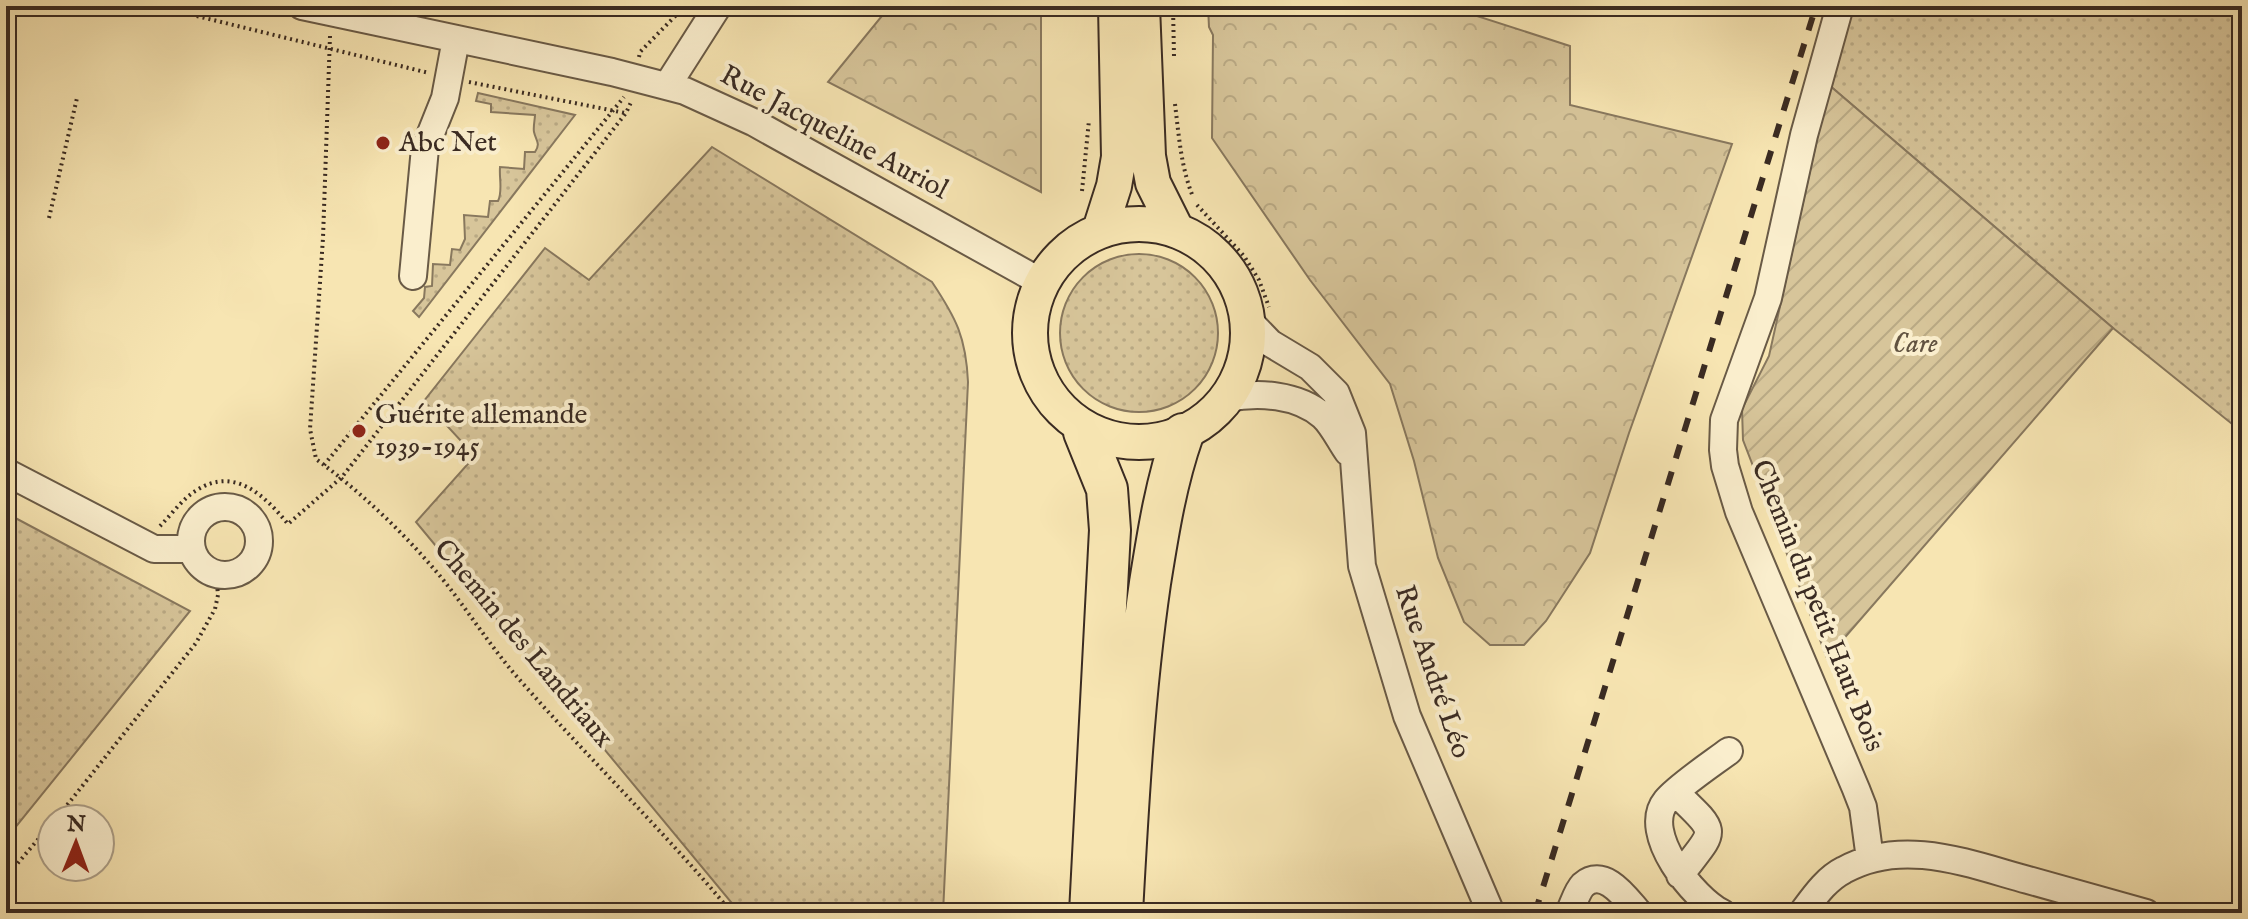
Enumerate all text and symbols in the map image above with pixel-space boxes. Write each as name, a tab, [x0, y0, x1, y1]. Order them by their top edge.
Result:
street label: Rue Jacqueline Auriol	[714, 58, 954, 208]
place label: Abc Net	[398, 126, 497, 161]
marker: Abc Net	[374, 134, 392, 152]
park label: Care	[1892, 327, 1938, 362]
place label: Guérite allemande 1939-1945	[375, 398, 588, 465]
marker: Guérite allemande 1939-1945	[350, 422, 368, 440]
street label: Chemin du petit Haut Bois	[1742, 455, 1892, 757]
street label: Chemin des Landriaux	[426, 533, 621, 756]
street label: Rue André Léo	[1386, 581, 1478, 763]
north arrow	[36, 803, 116, 883]
text: N	[66, 811, 86, 839]

